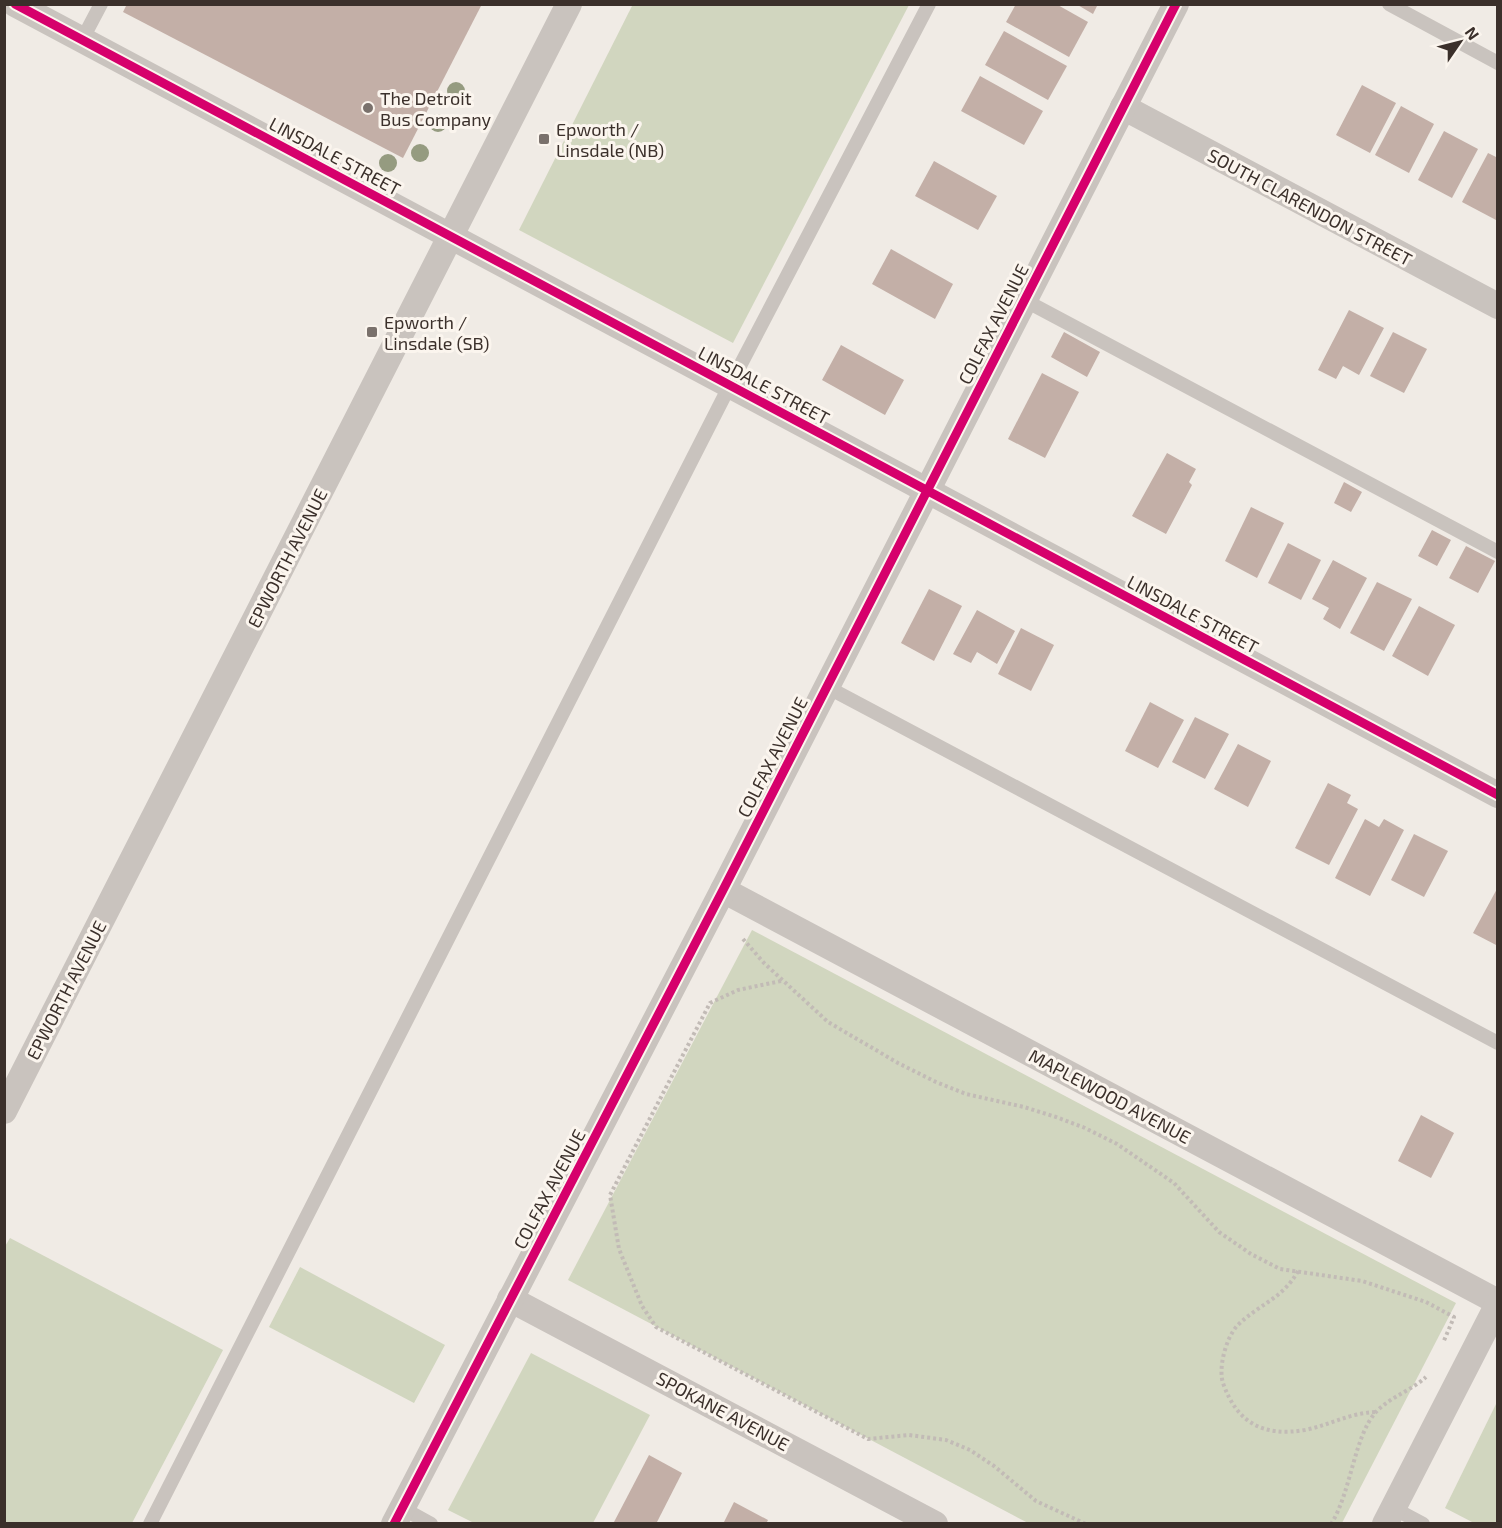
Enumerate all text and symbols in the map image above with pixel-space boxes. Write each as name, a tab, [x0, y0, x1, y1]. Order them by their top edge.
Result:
north arrow	[1430, 12, 1490, 72]
text: N	[1462, 23, 1484, 43]
place label: The Detroit Bus Company	[380, 87, 492, 130]
marker: The Detroit Bus Company	[361, 101, 375, 115]
street label: LINSDALE STREET	[266, 112, 405, 200]
place label: Epworth / Linsdale (NB)	[556, 118, 664, 161]
marker: Epworth / Linsdale (NB)	[537, 132, 551, 146]
street label: SOUTH CLARENDON STREET	[1204, 144, 1416, 271]
street label: COLFAX AVENUE	[953, 260, 1033, 388]
place label: Epworth / Linsdale (SB)	[384, 311, 489, 354]
marker: Epworth / Linsdale (SB)	[365, 325, 379, 339]
street label: LINSDALE STREET	[695, 341, 834, 429]
street label: EPWORTH AVENUE	[242, 485, 332, 631]
street label: LINSDALE STREET	[1124, 570, 1263, 658]
street label: COLFAX AVENUE	[732, 693, 812, 821]
street label: EPWORTH AVENUE	[21, 917, 111, 1063]
street label: MAPLEWOOD AVENUE	[1025, 1044, 1195, 1148]
street label: COLFAX AVENUE	[508, 1125, 590, 1253]
street label: SPOKANE AVENUE	[653, 1367, 793, 1455]

